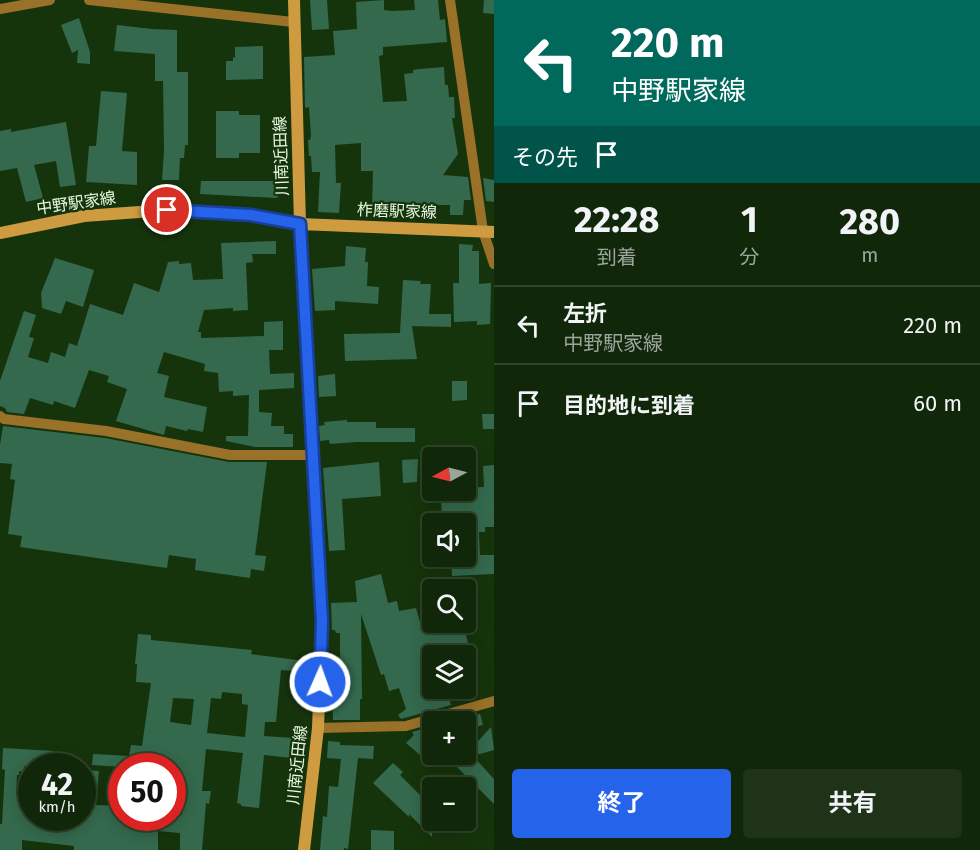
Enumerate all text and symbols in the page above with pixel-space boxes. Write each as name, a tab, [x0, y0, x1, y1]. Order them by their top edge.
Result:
text: 220 m	[611, 18, 724, 68]
icon: left	[512, 24, 590, 102]
text: 中野駅家線	[611, 75, 746, 107]
street label: 川南近田線	[270, 116, 292, 196]
icon: arrive	[590, 138, 623, 171]
text: その先	[512, 144, 578, 171]
pin	[141, 184, 192, 235]
street label: 中野駅家線	[35, 188, 117, 218]
icon: arrive	[150, 193, 183, 226]
text: 22:28	[574, 198, 659, 242]
text: 1	[741, 198, 758, 242]
street label: 柞磨駅家線	[357, 200, 437, 222]
text: 280	[839, 200, 900, 244]
text: m	[861, 243, 878, 267]
text: 到着	[597, 245, 637, 269]
text: 分	[739, 245, 759, 269]
text: 左折	[563, 300, 607, 327]
icon: left	[512, 309, 545, 342]
text: 220 m	[903, 312, 962, 339]
text: 中野駅家線	[563, 331, 663, 355]
icon: arrive	[512, 387, 545, 420]
text: 60 m	[913, 390, 962, 417]
text: 目的地に到着	[563, 392, 695, 419]
north arrow	[422, 447, 476, 501]
map controls	[422, 447, 476, 831]
button: sound	[422, 513, 476, 567]
button: search	[422, 579, 476, 633]
button: layers	[422, 645, 476, 699]
position arrow	[288, 650, 352, 714]
button: +	[422, 711, 476, 765]
street label: 川南近田線	[283, 724, 311, 806]
speed limit sign: 50	[108, 753, 186, 831]
text: 42	[41, 767, 73, 803]
button: 終了	[512, 769, 731, 838]
button: 共有	[743, 769, 962, 838]
button: −	[422, 777, 476, 831]
text: km/h	[38, 798, 76, 816]

